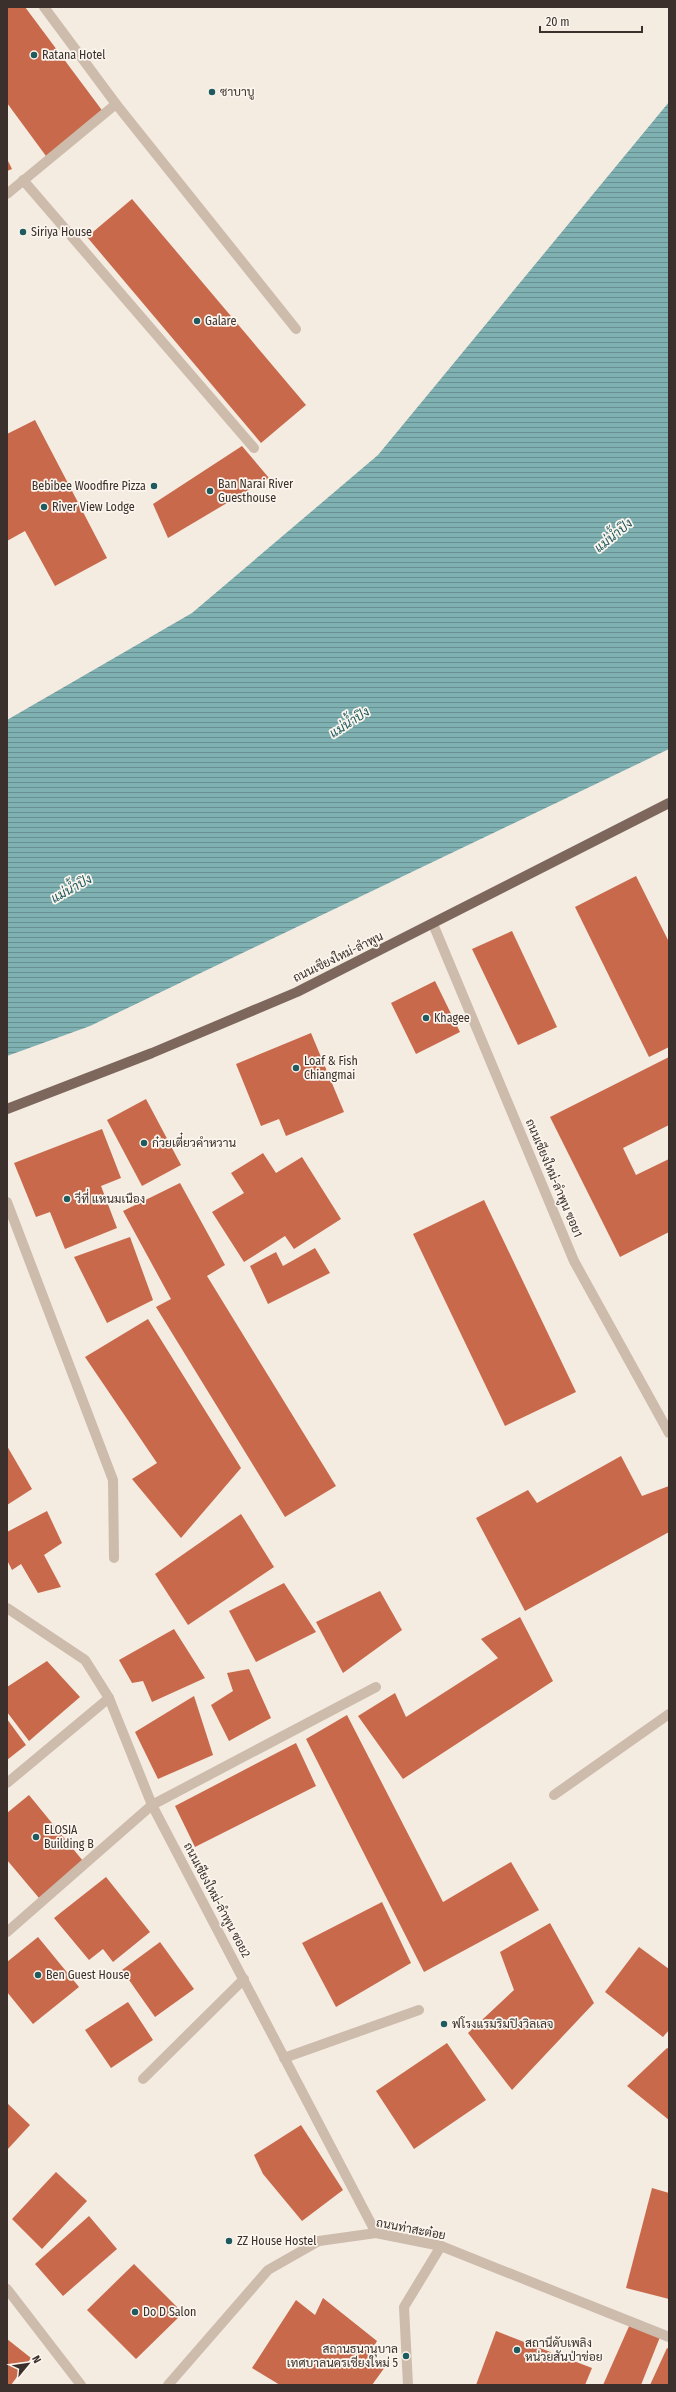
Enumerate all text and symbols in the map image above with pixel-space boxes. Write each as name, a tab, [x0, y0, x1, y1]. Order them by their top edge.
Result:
scale bar	[540, 8, 642, 34]
text: 20 m	[546, 15, 570, 29]
place label: Ratana Hotel	[42, 48, 105, 62]
marker: Ratana Hotel	[29, 50, 39, 60]
place label: ซาบาบู	[220, 85, 255, 100]
marker: ซาบาบู	[207, 87, 217, 97]
place label: Siriya House	[31, 225, 92, 239]
marker: Siriya House	[18, 227, 28, 237]
place label: Galare	[205, 314, 236, 328]
marker: Galare	[192, 316, 202, 326]
place label: Ban Narai River Guesthouse	[218, 477, 294, 505]
place label: Bebibee Woodfire Pizza	[32, 479, 146, 493]
marker: Bebibee Woodfire Pizza	[149, 481, 159, 491]
marker: Ban Narai River Guesthouse	[205, 486, 215, 496]
place label: River View Lodge	[52, 500, 135, 514]
marker: River View Lodge	[39, 502, 49, 512]
water label: แม่น้ำปิง	[588, 512, 635, 555]
water label: แม่น้ำปิง	[324, 700, 372, 741]
water label: แม่น้ำปิง	[46, 867, 94, 906]
street label: ถนนเชียงใหม่-ลำพูน	[290, 928, 386, 986]
place label: Khagee	[434, 1011, 470, 1025]
marker: Khagee	[421, 1013, 431, 1023]
place label: Loaf & Fish Chiangmai	[304, 1054, 358, 1082]
marker: Loaf & Fish Chiangmai	[291, 1063, 301, 1073]
street label: ถนนเชียงใหม่-ลำพูน ซอย1	[522, 1116, 586, 1240]
place label: ก๋วยเตี๋ยวคำหวาน	[152, 1132, 237, 1150]
marker: ก๋วยเตี๋ยวคำหวาน	[139, 1138, 149, 1148]
place label: วีที่ แหนมเนือง	[74, 1188, 145, 1206]
marker: วีที่ แหนมเนือง	[62, 1194, 72, 1204]
place label: ELOSIA Building B	[44, 1823, 94, 1851]
marker: ELOSIA Building B	[31, 1832, 41, 1842]
street label: ถนนเชียงใหม่-ลำพูน ซอย2	[180, 1840, 254, 1960]
place label: Ben Guest House	[46, 1968, 130, 1982]
marker: Ben Guest House	[33, 1970, 43, 1980]
place label: ฟโรงแรมริมปิงวิลเลจ	[452, 2016, 554, 2031]
marker: ฟโรงแรมริมปิงวิลเลจ	[439, 2019, 449, 2029]
street label: ถนนท่าสะต๋อย	[375, 2215, 447, 2243]
place label: ZZ House Hostel	[237, 2234, 316, 2248]
marker: ZZ House Hostel	[224, 2236, 234, 2246]
place label: Do D Salon	[143, 2305, 196, 2319]
marker: Do D Salon	[130, 2307, 140, 2317]
place label: สถานีดับเพลิง หน่วยสันป่าข่อย	[525, 2335, 603, 2364]
place label: สถานธนานุบาล เทศบาลนครเชียงใหม่ 5	[287, 2342, 398, 2370]
north arrow	[8, 2344, 48, 2384]
marker: สถานีดับเพลิง หน่วยสันป่าข่อย	[512, 2345, 522, 2355]
marker: สถานธนานุบาล เทศบาลนครเชียงใหม่ 5	[401, 2351, 411, 2361]
text: N	[29, 2353, 44, 2365]

